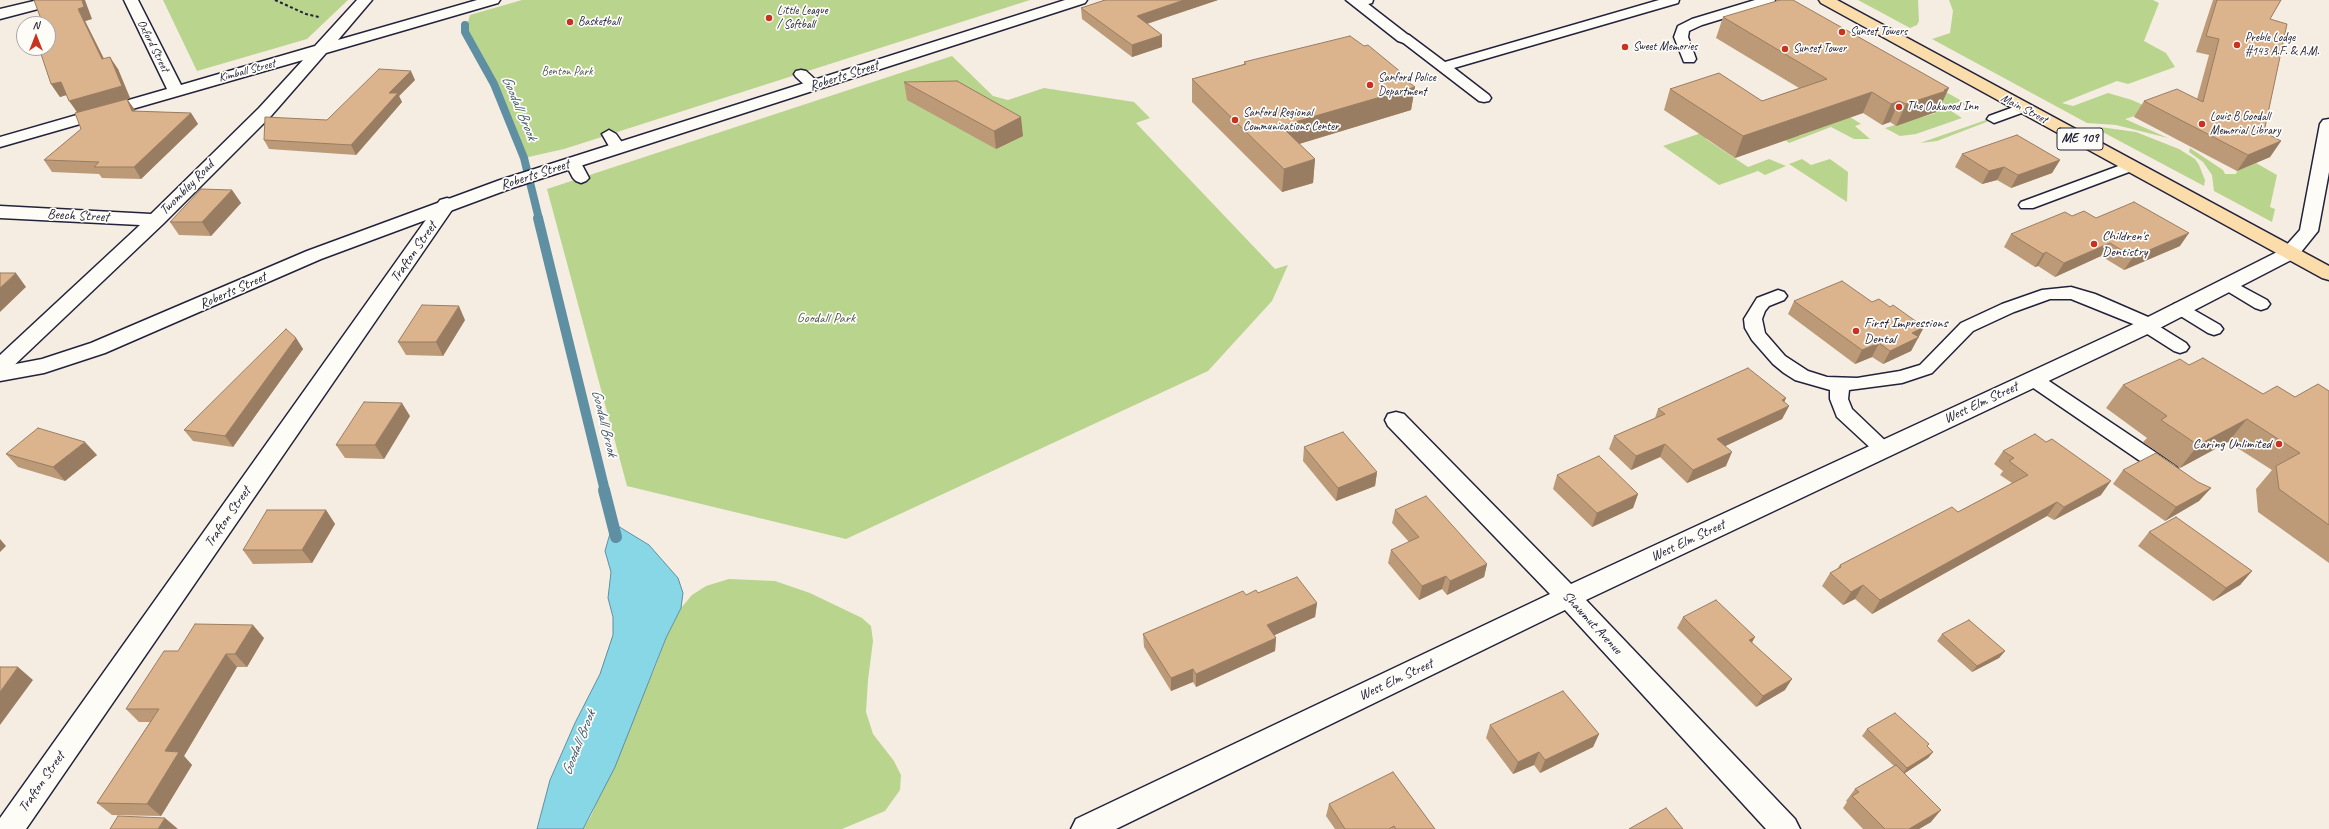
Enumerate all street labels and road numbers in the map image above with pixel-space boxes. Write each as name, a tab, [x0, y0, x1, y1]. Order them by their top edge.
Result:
street label: Oxford Street	[134, 18, 172, 74]
street label: Kimball Street	[217, 57, 277, 85]
street label: Roberts Street	[808, 57, 880, 95]
street label: Main Street	[1998, 91, 2050, 127]
road number: ME 109	[2057, 128, 2103, 150]
street label: Roberts Street	[499, 156, 571, 194]
street label: Twombley Road	[156, 157, 218, 219]
street label: Beech Street	[47, 206, 109, 226]
street label: Trafton Street	[387, 219, 441, 285]
street label: Roberts Street	[197, 269, 269, 313]
street label: West Elm Street	[1941, 379, 2021, 427]
street label: Trafton Street	[201, 484, 255, 550]
street label: West Elm Street	[1648, 517, 1728, 565]
street label: Shawmut Avenue	[1559, 588, 1625, 658]
street label: West Elm Street	[1356, 656, 1436, 704]
street label: Trafton Street	[15, 749, 69, 815]

